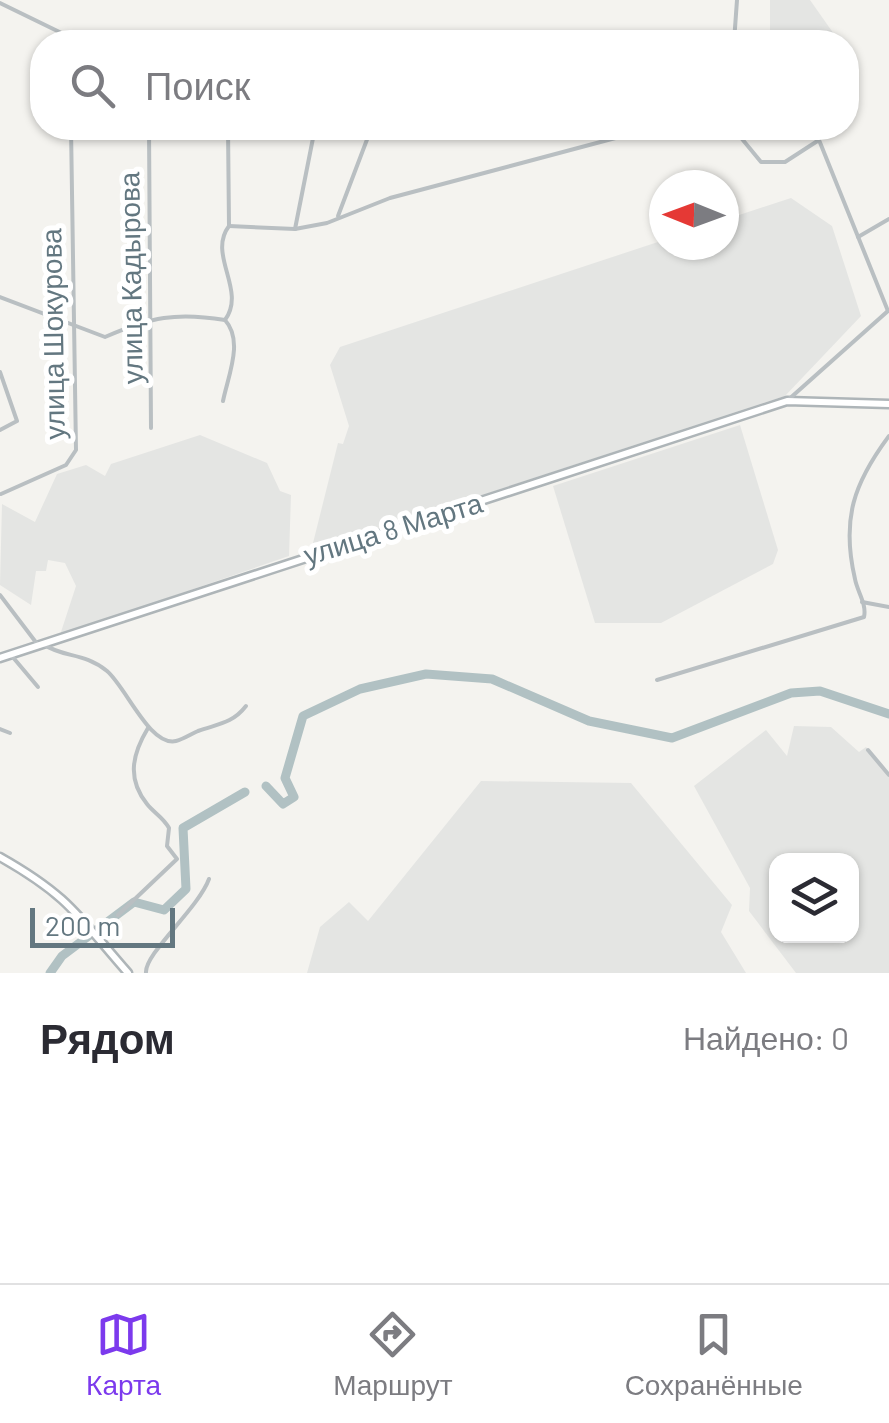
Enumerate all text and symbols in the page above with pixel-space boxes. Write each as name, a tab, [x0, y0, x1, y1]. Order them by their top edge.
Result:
search box	[30, 30, 859, 140]
icon: search	[65, 58, 120, 113]
text: Поиск	[145, 62, 250, 108]
north arrow	[649, 170, 739, 260]
street label: улица Кадырова	[111, 171, 149, 384]
street label: улица Шокурова	[33, 228, 71, 440]
street label: улица 8 Марта	[299, 485, 487, 571]
map controls	[769, 853, 859, 943]
button: layers	[769, 853, 859, 943]
scale bar	[30, 903, 175, 948]
text: 200 m	[45, 908, 120, 942]
text: Рядом	[40, 1012, 175, 1062]
text: Найдено: 0	[683, 1018, 849, 1056]
tab: Карта	[86, 1307, 161, 1402]
tab: Маршрут	[333, 1307, 452, 1402]
tab: Сохранённые	[625, 1307, 803, 1402]

